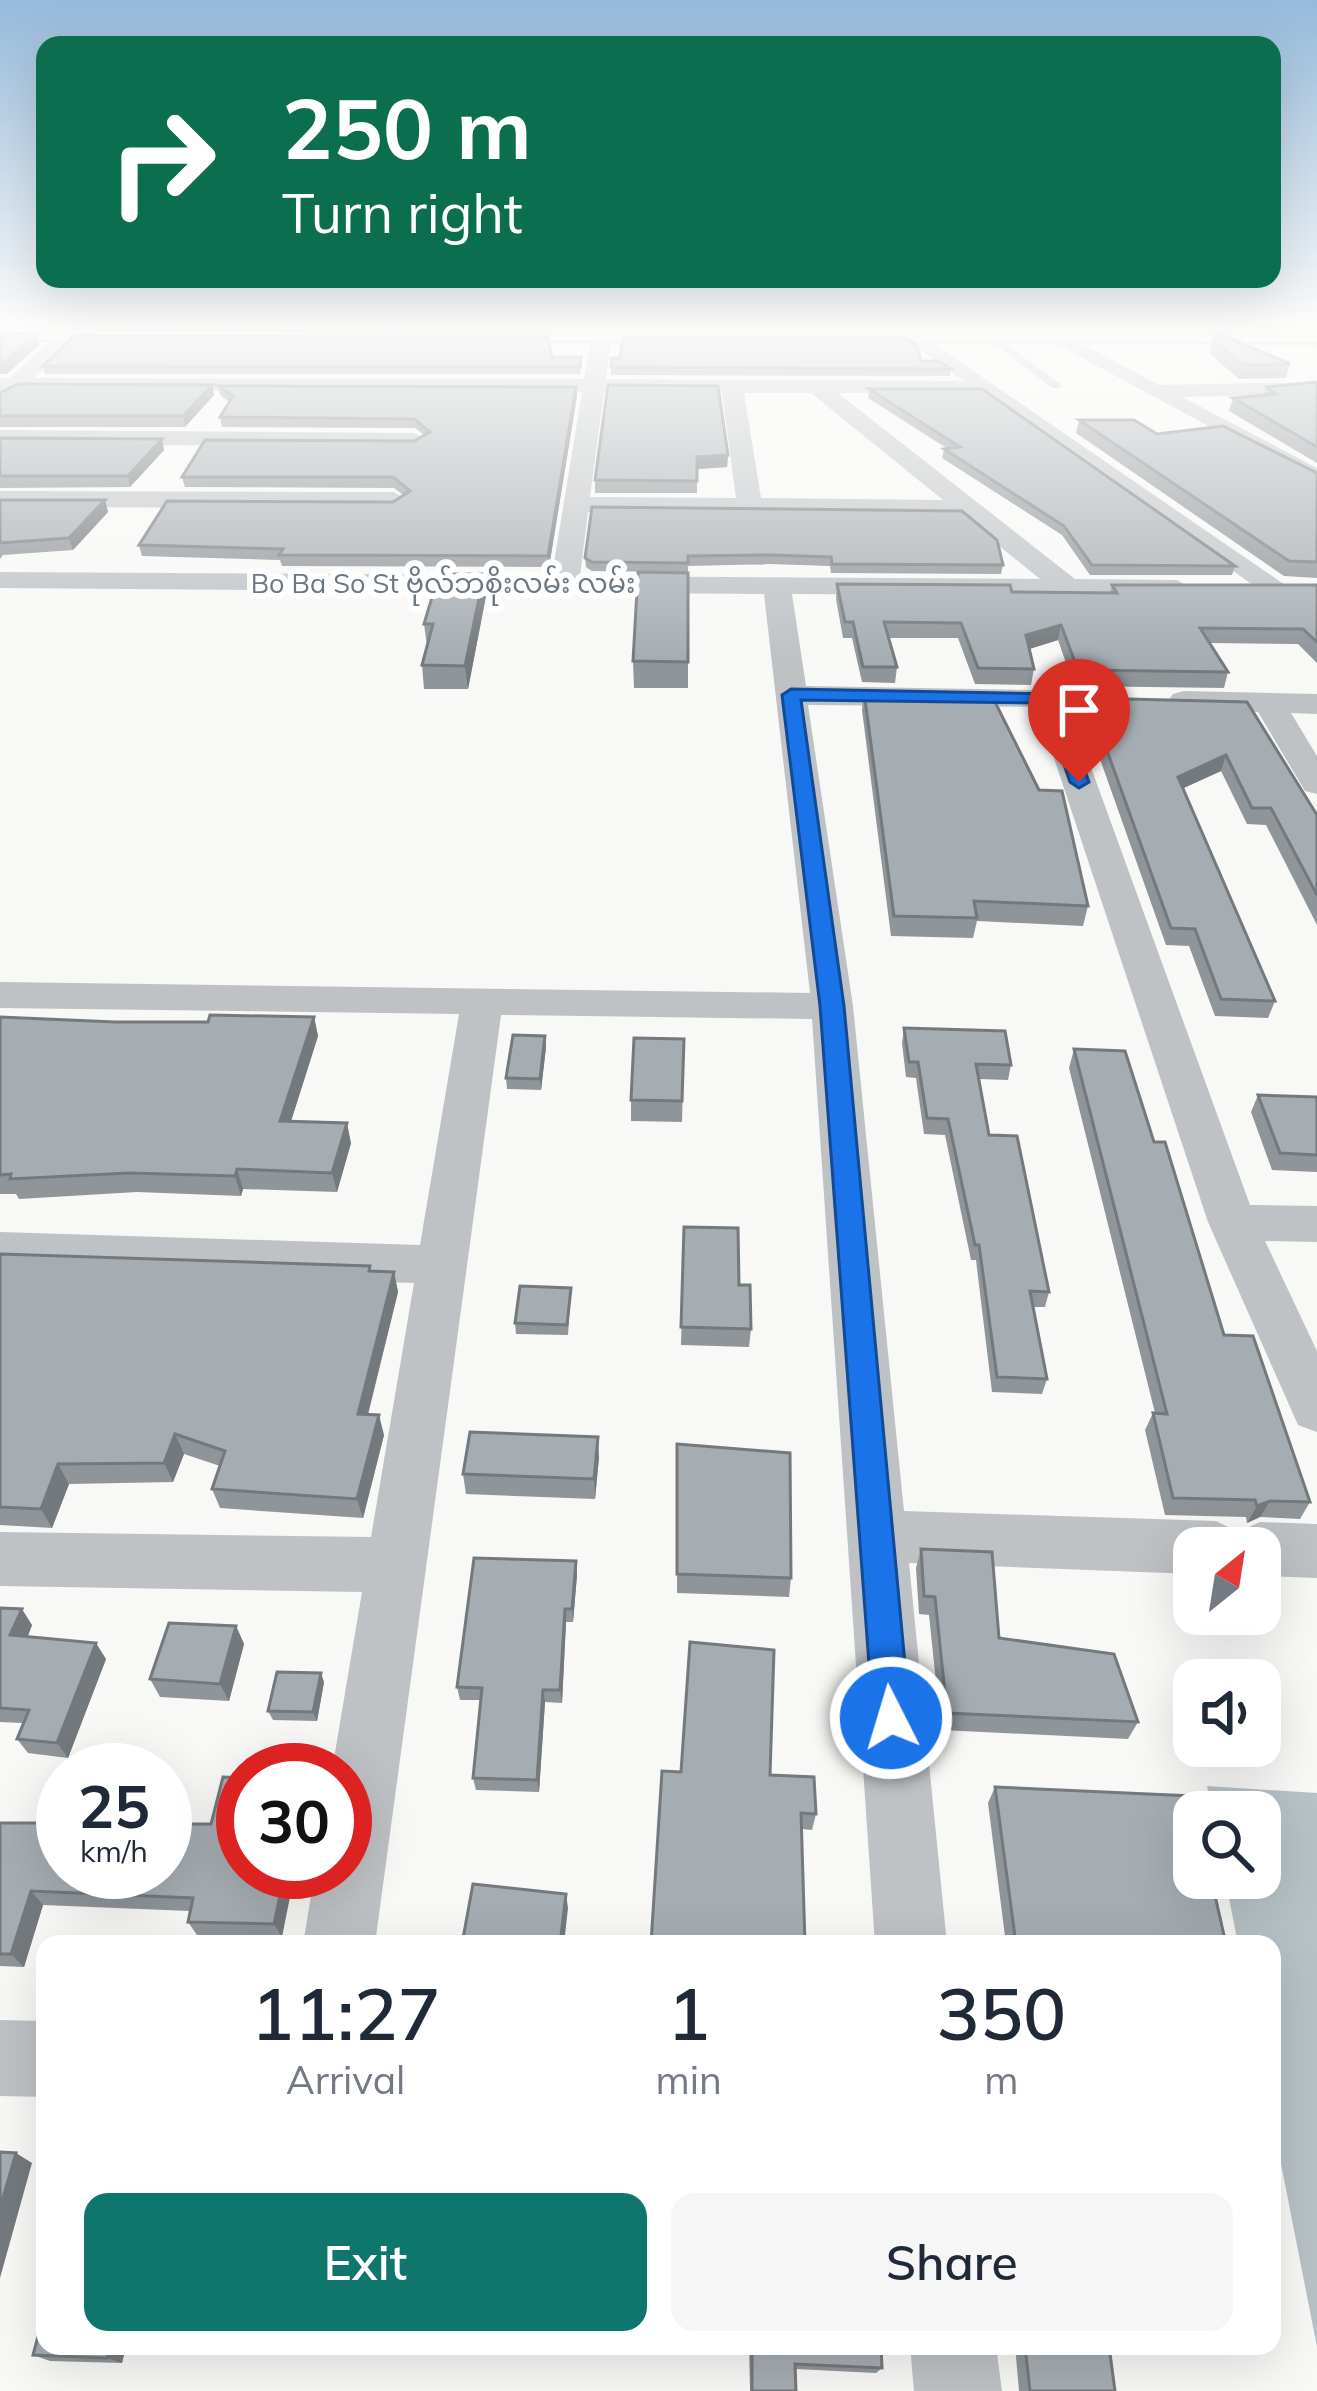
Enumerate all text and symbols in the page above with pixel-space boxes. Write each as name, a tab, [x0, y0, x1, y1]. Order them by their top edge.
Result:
text: 250 m	[282, 75, 532, 180]
icon: right	[84, 84, 240, 240]
text: Turn right	[282, 179, 523, 247]
street label: Bo Ba So St ဗိုလ်ဘစိုးလမ်း လမ်း	[251, 565, 635, 606]
pin	[1028, 659, 1130, 782]
icon: arrive	[1046, 677, 1112, 743]
north arrow	[1173, 1527, 1281, 1635]
map controls	[1173, 1527, 1281, 1899]
position arrow	[828, 1655, 954, 1781]
button: sound	[1173, 1659, 1281, 1767]
speed limit sign: 30	[216, 1743, 372, 1899]
text: 25	[78, 1768, 150, 1843]
button: search	[1173, 1791, 1281, 1899]
text: km/h	[80, 1832, 148, 1870]
text: 11:27	[251, 1968, 441, 2058]
text: 1	[667, 1968, 710, 2058]
text: 350	[937, 1968, 1066, 2058]
text: Arrival	[286, 2055, 405, 2104]
text: min	[655, 2055, 722, 2104]
text: m	[984, 2055, 1019, 2104]
button: Exit	[84, 2193, 647, 2331]
button: Share	[671, 2193, 1233, 2331]

